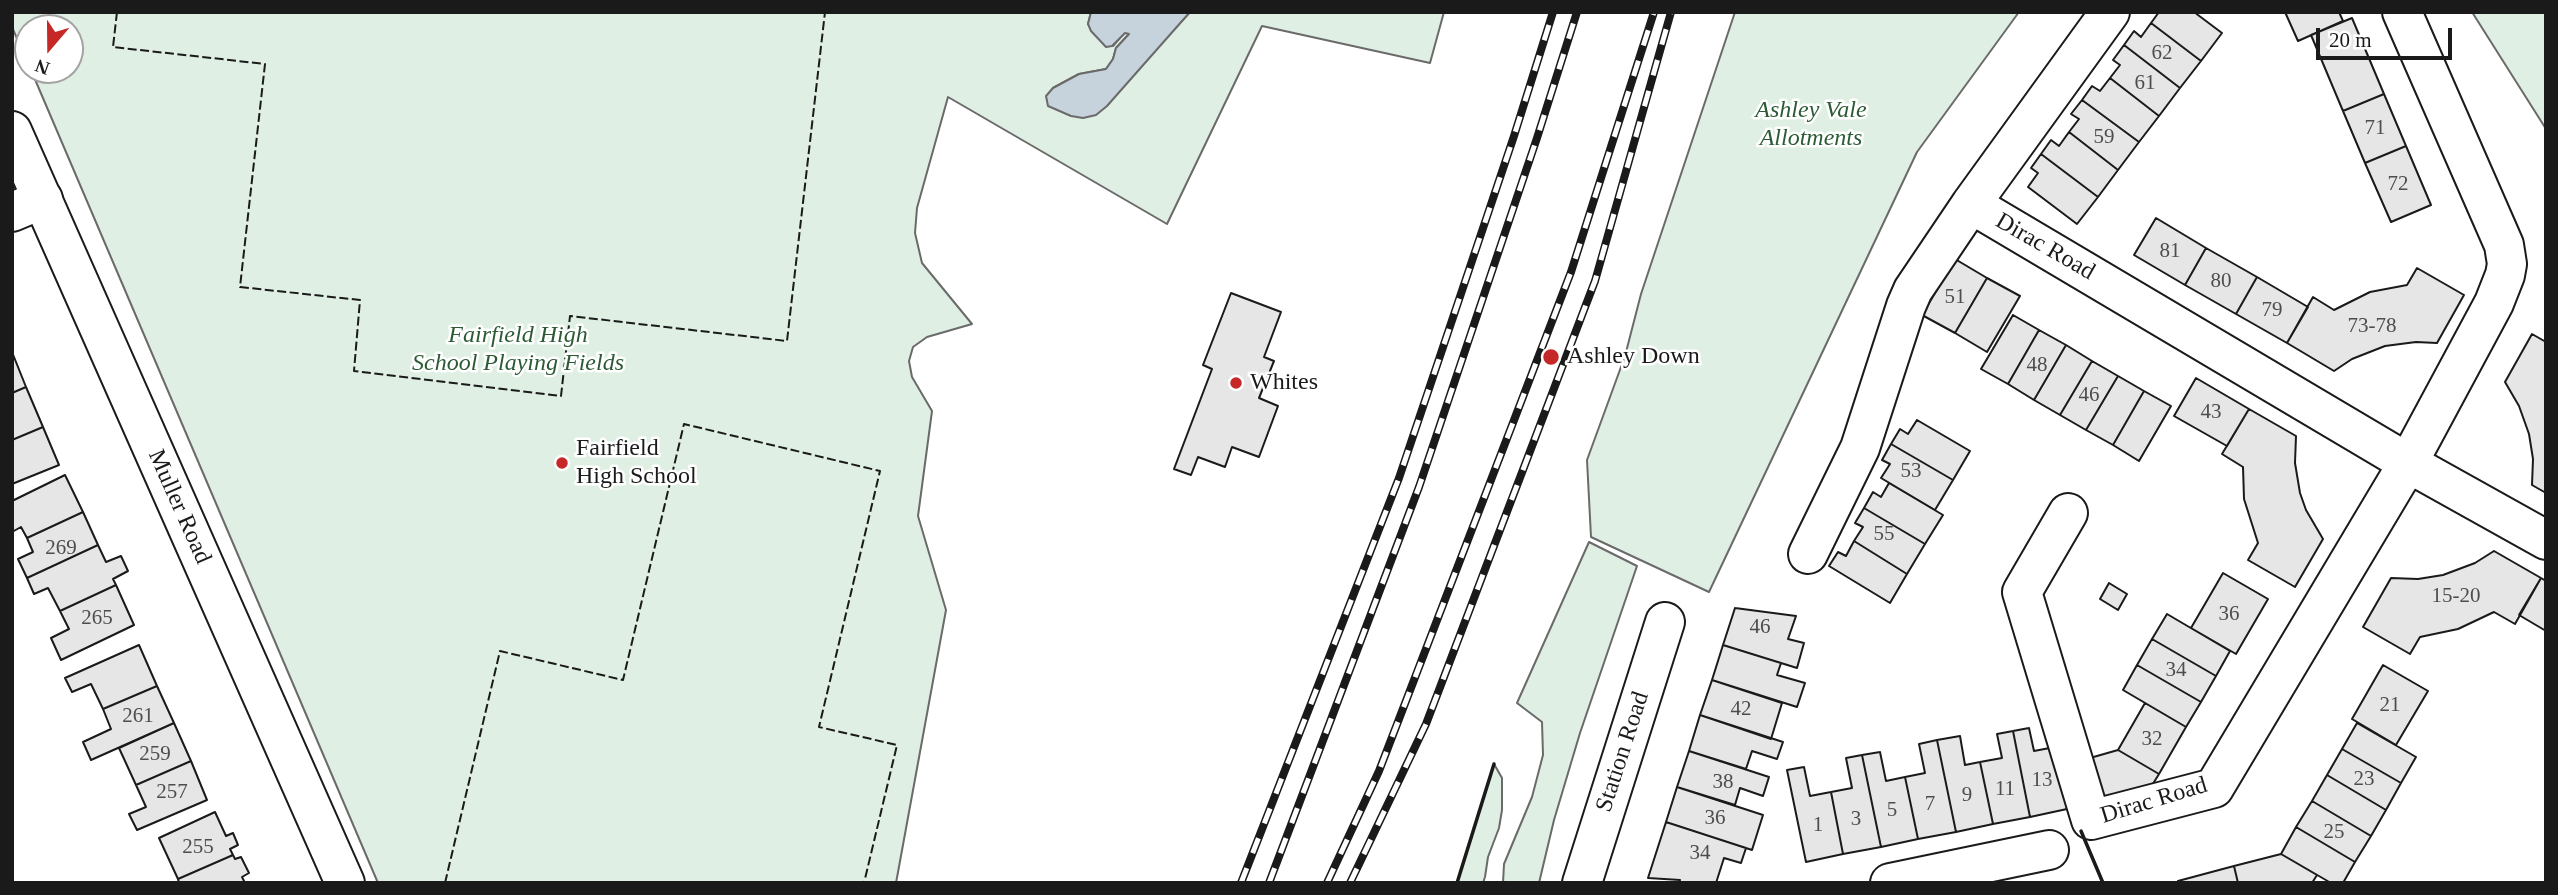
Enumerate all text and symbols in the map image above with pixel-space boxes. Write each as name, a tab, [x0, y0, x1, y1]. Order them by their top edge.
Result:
north arrow	[14, 14, 84, 84]
scale bar	[2320, 14, 2456, 58]
text: 20 m	[2329, 28, 2372, 52]
house number: 62	[2152, 40, 2172, 66]
text: N	[32, 55, 52, 80]
house number: 61	[2134, 70, 2156, 96]
park label: Ashley Vale Allotments	[1755, 97, 1867, 153]
house number: 71	[2364, 115, 2386, 141]
house number: 59	[2094, 124, 2114, 150]
house number: 72	[2388, 171, 2408, 197]
street label: Dirac Road	[1990, 207, 2100, 287]
house number: 81	[2160, 238, 2180, 264]
house number: 80	[2210, 268, 2232, 294]
house number: 51	[1944, 284, 1966, 310]
house number: 79	[2262, 297, 2282, 323]
house number: 73-78	[2348, 313, 2396, 339]
park label: Fairfield High School Playing Fields	[412, 322, 624, 378]
place label: Ashley Down	[1567, 343, 1700, 371]
marker: Ashley Down	[1541, 347, 1561, 367]
house number: 48	[2026, 352, 2048, 378]
place label: Whites	[1250, 369, 1318, 397]
marker: Whites	[1228, 375, 1244, 391]
house number: 46	[2078, 382, 2100, 408]
house number: 43	[2200, 399, 2222, 425]
place label: Fairfield High School	[576, 435, 697, 491]
street label: Muller Road	[141, 445, 217, 569]
marker: Fairfield High School	[554, 455, 570, 471]
house number: 53	[1900, 458, 1922, 484]
house number: 55	[1874, 521, 1895, 547]
house number: 269	[45, 535, 77, 561]
house number: 15-20	[2432, 583, 2480, 609]
house number: 36	[2218, 601, 2240, 627]
house number: 265	[81, 605, 113, 631]
house number: 46	[1750, 614, 1770, 640]
house number: 34	[2166, 657, 2186, 683]
street label: Station Road	[1590, 688, 1656, 816]
house number: 21	[2380, 692, 2400, 718]
house number: 42	[1730, 696, 1752, 722]
house number: 261	[122, 703, 154, 729]
house number: 32	[2142, 726, 2162, 752]
house number: 259	[139, 741, 171, 767]
house number: 23	[2354, 766, 2374, 792]
house number: 13	[2032, 767, 2052, 793]
house number: 38	[1712, 769, 1734, 795]
street label: Dirac Road	[2097, 771, 2211, 831]
house number: 11	[1995, 776, 2015, 802]
house number: 257	[156, 779, 188, 805]
house number: 9	[1962, 782, 1972, 808]
house number: 7	[1925, 791, 1935, 817]
house number: 5	[1887, 797, 1897, 823]
house number: 36	[1704, 805, 1726, 831]
house number: 3	[1851, 806, 1861, 832]
house number: 1	[1813, 812, 1823, 838]
house number: 25	[2324, 819, 2344, 845]
house number: 255	[182, 834, 214, 860]
house number: 34	[1690, 840, 1710, 866]

